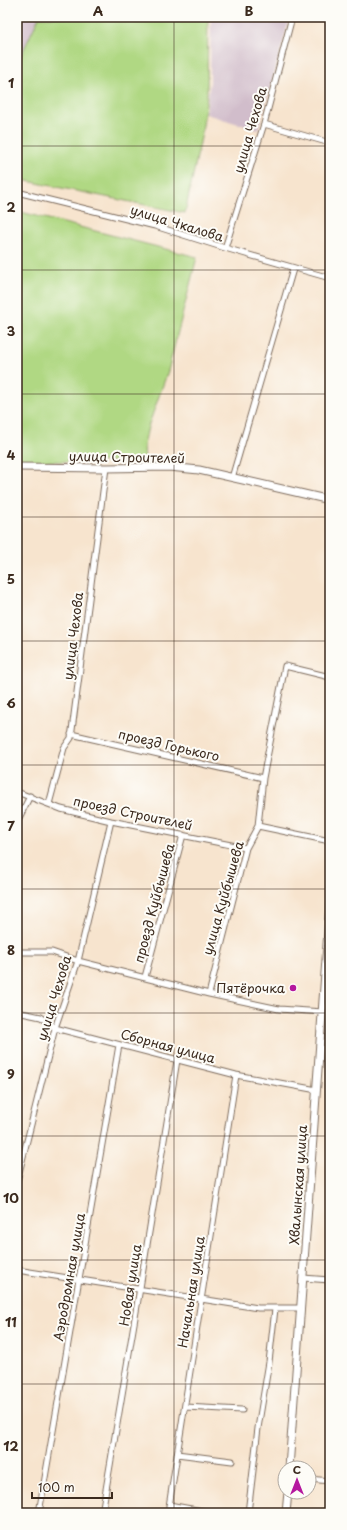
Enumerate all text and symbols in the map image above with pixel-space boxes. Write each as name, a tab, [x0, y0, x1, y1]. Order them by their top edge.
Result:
text: A	[93, 1, 103, 20]
text: B	[245, 1, 254, 20]
text: 1	[8, 73, 14, 92]
street label: улица Чехова	[228, 84, 271, 175]
text: 2	[6, 197, 16, 216]
street label: улица Чкалова	[128, 199, 227, 246]
text: 3	[7, 321, 16, 340]
text: 4	[7, 445, 16, 464]
street label: улица Строителей	[69, 446, 185, 467]
text: 5	[7, 569, 15, 588]
street label: улица Чехова	[58, 590, 87, 681]
text: 6	[6, 693, 16, 712]
street label: проезд Горького	[117, 724, 222, 765]
street label: проезд Строителей	[72, 791, 194, 834]
text: 7	[7, 816, 15, 835]
street label: улица Куйбышева	[197, 838, 248, 957]
street label: проезд Куйбышева	[128, 840, 179, 965]
text: 8	[7, 940, 15, 959]
street label: улица Чехова	[31, 952, 76, 1043]
place label: Пятёрочка	[216, 978, 286, 997]
marker: Пятёрочка	[288, 983, 298, 993]
street label: Сборная улица	[119, 1024, 218, 1067]
text: 9	[7, 1064, 15, 1083]
street label: Хвалынская улица	[284, 1123, 311, 1246]
text: 10	[3, 1188, 19, 1207]
street label: Аэродромная улица	[48, 1211, 89, 1342]
street label: Начальная улица	[172, 1234, 209, 1349]
street label: Новая улица	[114, 1242, 145, 1327]
text: 11	[5, 1312, 17, 1331]
text: 12	[3, 1436, 19, 1455]
north arrow	[277, 1460, 317, 1500]
text: С	[293, 1461, 301, 1478]
scale bar	[32, 1474, 112, 1500]
text: 100 m	[38, 1478, 75, 1496]

